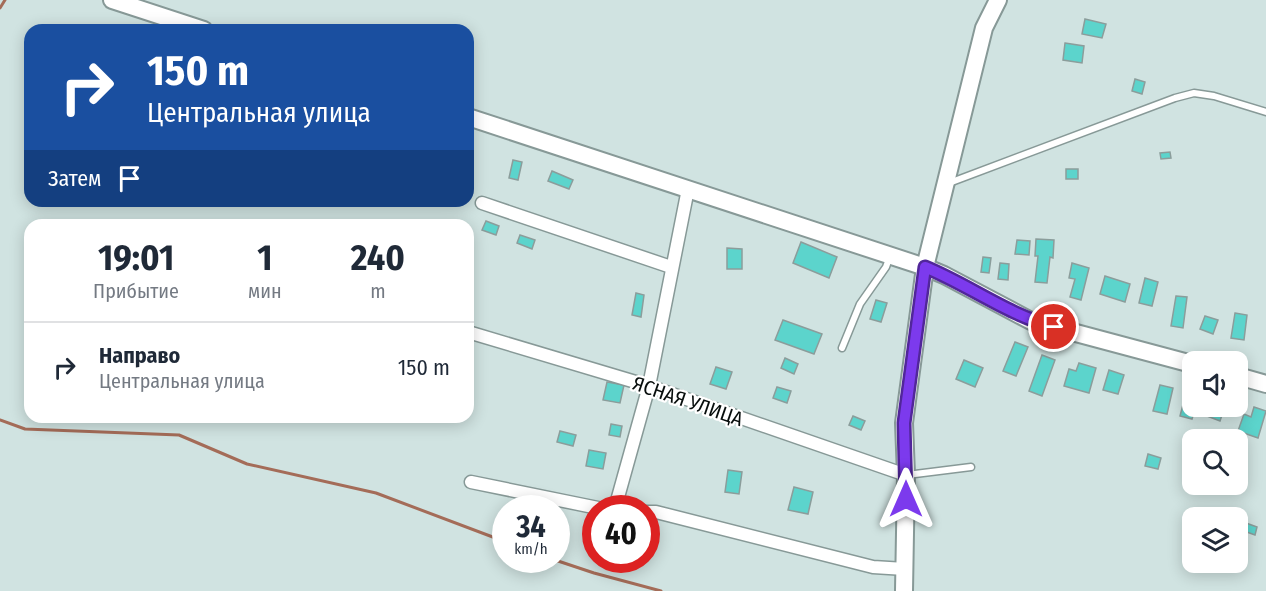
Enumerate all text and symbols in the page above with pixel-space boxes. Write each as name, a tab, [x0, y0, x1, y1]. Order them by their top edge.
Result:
text: 150 m	[147, 46, 249, 96]
icon: right	[48, 48, 126, 126]
text: Центральная улица	[147, 97, 371, 129]
icon: arrive	[113, 162, 146, 195]
text: Затем	[48, 165, 101, 192]
text: 19:01	[98, 236, 174, 280]
text: 1	[257, 236, 272, 280]
text: 240	[351, 236, 405, 280]
text: Прибытие	[93, 279, 179, 303]
text: мин	[248, 279, 282, 303]
text: m	[370, 279, 386, 303]
pin	[1028, 301, 1079, 352]
icon: arrive	[1037, 310, 1070, 343]
text: Направо	[99, 342, 180, 369]
icon: right	[48, 351, 81, 384]
map controls	[1182, 351, 1248, 573]
button: sound	[1182, 351, 1248, 417]
text: 150 m	[398, 354, 450, 381]
text: Центральная улица	[99, 369, 265, 393]
street label: ЯСНАЯ УЛИЦА	[630, 371, 747, 431]
button: search	[1182, 429, 1248, 495]
position arrow	[874, 467, 938, 531]
speed limit sign: 40	[582, 495, 660, 573]
button: layers	[1182, 507, 1248, 573]
text: 34	[516, 509, 546, 545]
text: km/h	[514, 540, 548, 558]

